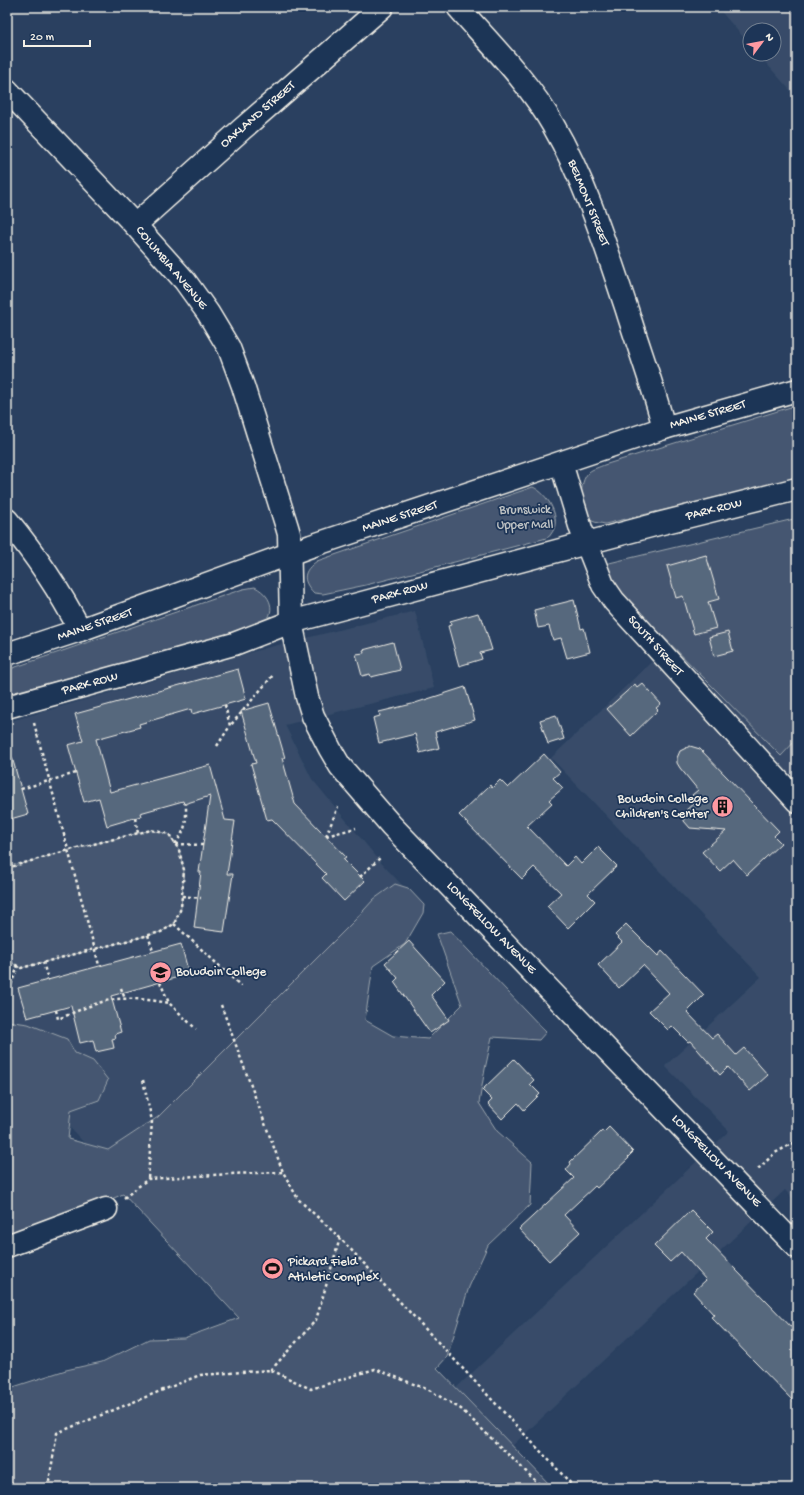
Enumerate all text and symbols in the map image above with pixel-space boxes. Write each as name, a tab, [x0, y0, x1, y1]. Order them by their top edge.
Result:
scale bar	[24, 22, 90, 48]
north arrow	[742, 22, 782, 62]
text: 20 m	[30, 31, 55, 45]
text: N	[762, 32, 776, 44]
street label: OAKLAND STREET	[218, 78, 299, 152]
street label: BELMONT STREET	[563, 157, 613, 249]
street label: COLUMBIA AVENUE	[132, 223, 211, 313]
street label: MAINE STREET	[668, 397, 749, 433]
street label: PARK ROW	[683, 496, 744, 524]
street label: MAINE STREET	[360, 497, 441, 536]
park label: Brunswick Upper Mall	[497, 503, 553, 533]
street label: PARK ROW	[369, 578, 430, 608]
street label: MAINE STREET	[55, 605, 136, 645]
street label: SOUTH STREET	[624, 613, 687, 680]
street label: PARK ROW	[59, 669, 120, 699]
place label: Bowdoin College Children's Center	[615, 792, 709, 822]
building icon: Bowdoin College Children's Center	[710, 793, 736, 819]
street label: LONGFELLOW AVENUE	[443, 879, 540, 978]
school or university icon: Bowdoin College	[147, 959, 173, 985]
place label: Bowdoin College	[175, 965, 267, 980]
street label: LONGFELLOW AVENUE	[668, 1112, 765, 1211]
place label: Pickard Field Athletic Complex	[287, 1255, 379, 1285]
sports icon: Pickard Field Athletic Complex	[260, 1256, 286, 1282]

